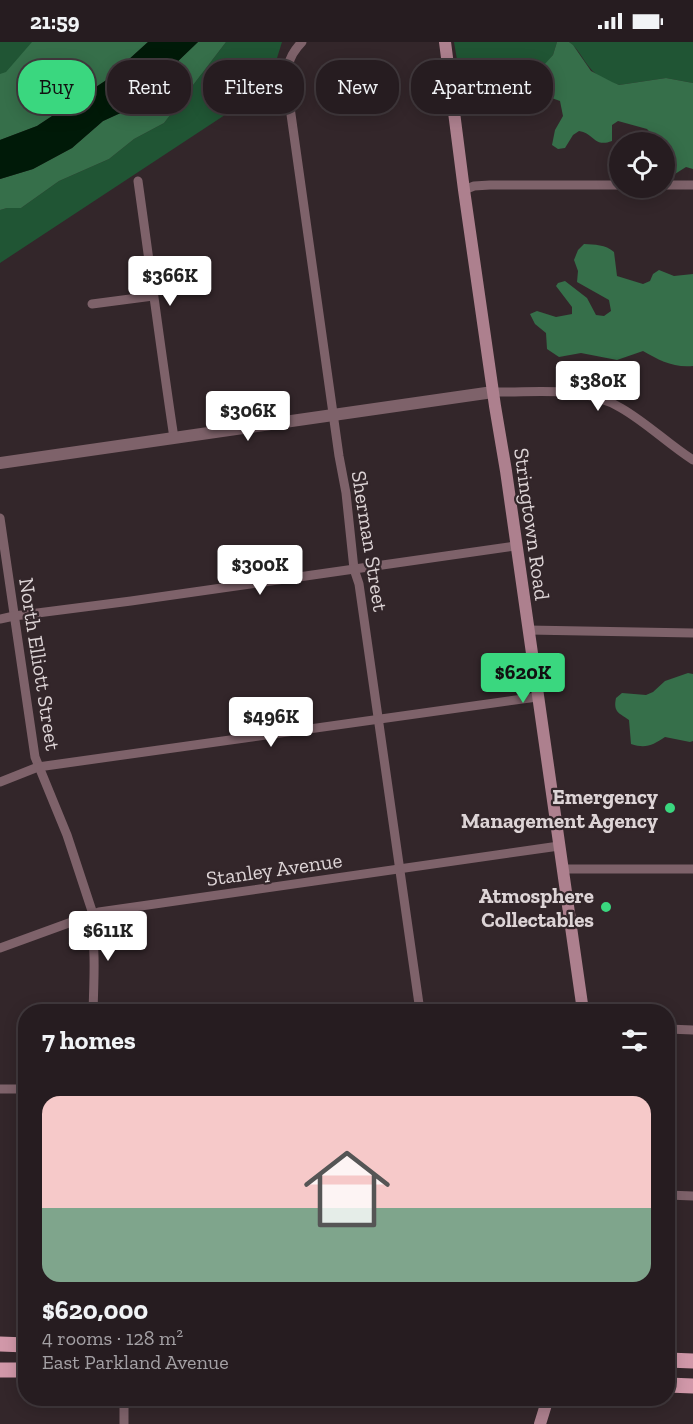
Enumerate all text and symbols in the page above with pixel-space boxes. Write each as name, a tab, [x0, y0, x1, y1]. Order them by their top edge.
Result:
text: 21:59	[30, 8, 79, 35]
chip: Buy	[18, 60, 95, 114]
chip: Rent	[107, 60, 191, 114]
chip: Filters	[203, 60, 304, 114]
chip: New	[316, 60, 399, 114]
chip: Apartment	[411, 60, 553, 114]
map controls	[609, 132, 675, 198]
button: locate	[609, 132, 675, 198]
pin: $366K	[128, 256, 212, 307]
text: $366K	[142, 263, 198, 287]
pin: $380K	[556, 361, 640, 412]
text: $380K	[570, 368, 626, 392]
pin: $306K	[206, 391, 290, 442]
text: $306K	[220, 398, 276, 422]
street label: Stringtown Road	[509, 446, 555, 602]
street label: Sherman Street	[347, 469, 393, 613]
pin: $300K	[218, 545, 302, 596]
text: $300K	[232, 552, 289, 576]
street label: North Elliott Street	[14, 576, 66, 752]
pin: $620K	[481, 653, 565, 704]
text: $620K	[495, 660, 551, 684]
pin: $496K	[229, 697, 313, 748]
text: $496K	[243, 704, 299, 728]
place label: Emergency Management Agency	[461, 784, 658, 833]
marker: Emergency Management Agency	[663, 801, 677, 815]
street label: Stanley Avenue	[204, 847, 344, 891]
place label: Atmosphere Collectables	[479, 883, 594, 932]
marker: Atmosphere Collectables	[599, 900, 613, 914]
pin: $611K	[66, 911, 150, 962]
text: $611K	[83, 918, 133, 942]
text: 7 homes	[42, 1024, 136, 1056]
icon: filters	[618, 1024, 651, 1057]
icon: home	[293, 1135, 401, 1243]
text: $620,000	[42, 1294, 148, 1326]
text: 4 rooms · 128 m²	[42, 1326, 183, 1350]
text: East Parkland Avenue	[42, 1350, 229, 1374]

